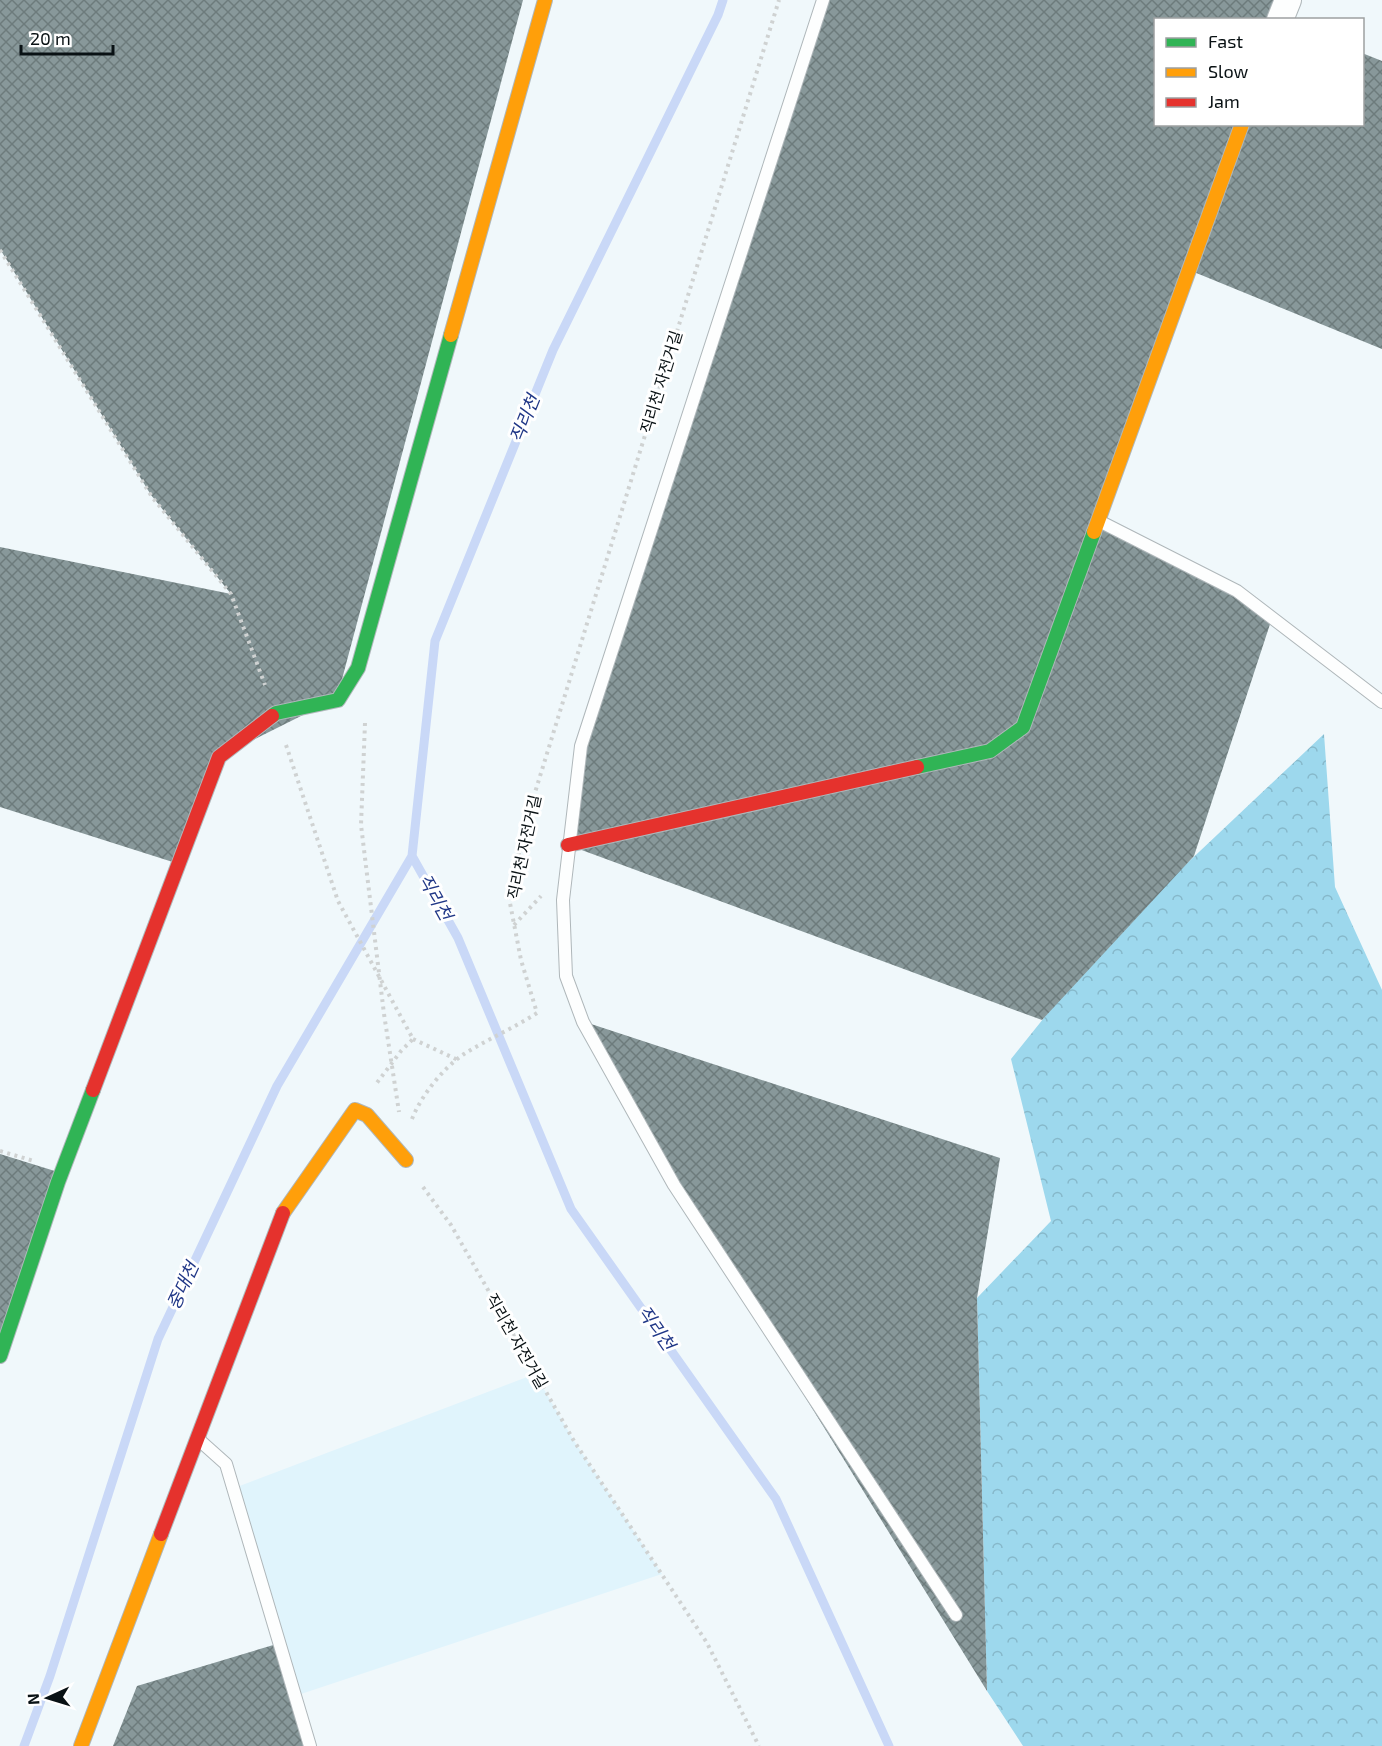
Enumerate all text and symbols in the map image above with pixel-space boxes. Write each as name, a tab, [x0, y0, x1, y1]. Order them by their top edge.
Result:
scale bar	[21, 18, 112, 56]
legend	[1154, 18, 1364, 126]
text: 20 m	[30, 27, 71, 49]
text: Fast	[1208, 30, 1243, 52]
text: Slow	[1208, 60, 1249, 82]
text: Jam	[1208, 90, 1240, 112]
street label: 직리천 자전거길	[636, 328, 685, 436]
water label: 직리천	[505, 389, 544, 446]
street label: 직리천 자전거길	[503, 793, 544, 901]
water label: 직리천	[414, 869, 459, 926]
water label: 중대천	[162, 1256, 204, 1313]
street label: 직리천 자전거길	[483, 1290, 552, 1392]
water label: 직리천	[634, 1301, 681, 1356]
north arrow	[18, 1668, 78, 1728]
text: N	[23, 1693, 42, 1706]

